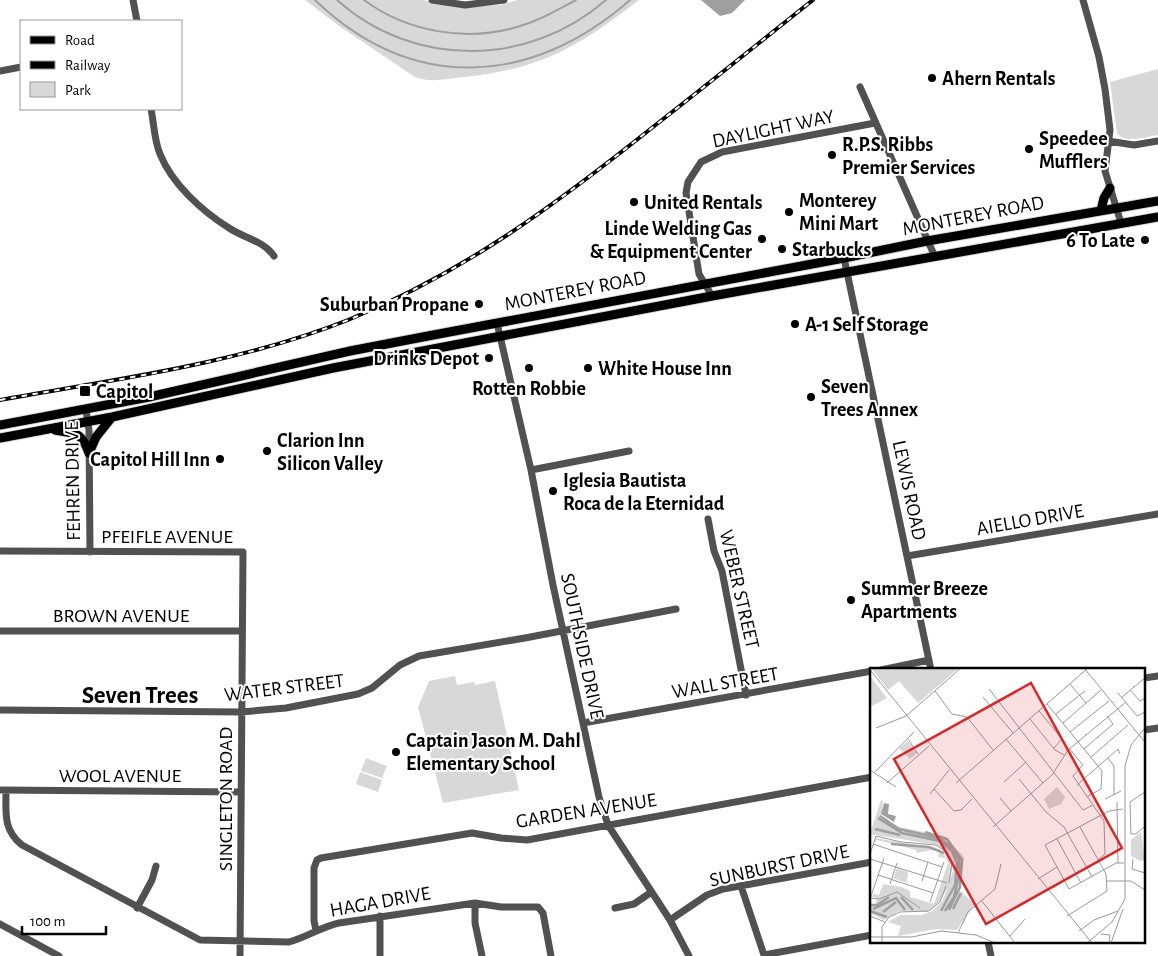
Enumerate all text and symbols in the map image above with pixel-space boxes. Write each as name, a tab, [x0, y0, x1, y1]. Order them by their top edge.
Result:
legend	[20, 20, 182, 110]
text: Road	[65, 33, 95, 48]
text: Railway	[65, 58, 111, 73]
place label: Ahern Rentals	[942, 69, 1056, 89]
marker: Ahern Rentals	[926, 72, 938, 84]
text: Park	[65, 83, 91, 98]
street label: DAYLIGHT WAY	[710, 106, 836, 152]
place label: Speedee Mufflers	[1039, 129, 1108, 172]
place label: R.P.S. Ribbs Premier Services	[842, 135, 976, 178]
marker: Speedee Mufflers	[1023, 143, 1035, 155]
marker: R.P.S. Ribbs Premier Services	[826, 149, 838, 161]
place label: Monterey Mini Mart	[799, 191, 878, 234]
street label: MONTEREY ROAD	[901, 192, 1046, 240]
place label: United Rentals	[644, 193, 763, 213]
marker: United Rentals	[628, 196, 640, 208]
marker: Monterey Mini Mart	[783, 206, 795, 218]
place label: Linde Welding Gas & Equipment Center	[590, 219, 752, 262]
place label: 6 To Late	[1066, 231, 1135, 251]
marker: Linde Welding Gas & Equipment Center	[756, 233, 768, 245]
marker: 6 To Late	[1139, 234, 1151, 246]
place label: Starbucks	[792, 240, 871, 260]
marker: Starbucks	[776, 243, 788, 255]
street label: MONTEREY ROAD	[503, 267, 648, 315]
place label: Suburban Propane	[320, 295, 469, 315]
marker: Suburban Propane	[473, 298, 485, 310]
place label: A-1 Self Storage	[805, 315, 928, 335]
marker: A-1 Self Storage	[789, 318, 801, 330]
place label: Drinks Depot	[373, 349, 479, 369]
marker: Drinks Depot	[483, 352, 495, 364]
place label: White House Inn	[598, 359, 732, 379]
marker: Rotten Robbie	[523, 362, 535, 374]
marker: White House Inn	[582, 362, 594, 374]
place label: Seven Trees Annex	[821, 377, 919, 420]
place label: Rotten Robbie	[472, 379, 586, 399]
place label: Capitol	[96, 382, 153, 402]
marker: Capitol	[78, 384, 92, 398]
marker: Seven Trees Annex	[805, 391, 817, 403]
street label: FEHREN DRIVE	[62, 421, 84, 541]
place label: Clarion Inn Silicon Valley	[277, 431, 383, 474]
street label: LEWIS ROAD	[889, 438, 929, 542]
marker: Clarion Inn Silicon Valley	[261, 445, 273, 457]
place label: Capitol Hill Inn	[90, 450, 210, 470]
marker: Capitol Hill Inn	[214, 453, 226, 465]
place label: Iglesia Bautista Roca de la Eternidad	[563, 471, 725, 514]
marker: Iglesia Bautista Roca de la Eternidad	[547, 485, 559, 497]
street label: AIELLO DRIVE	[975, 501, 1086, 539]
street label: PFEIFLE AVENUE	[101, 527, 233, 547]
street label: WEBER STREET	[716, 528, 762, 651]
street label: SOUTHSIDE DRIVE	[557, 571, 607, 721]
place label: Summer Breeze Apartments	[861, 579, 988, 622]
marker: Summer Breeze Apartments	[845, 594, 857, 606]
street label: BROWN AVENUE	[53, 606, 190, 626]
street label: WALL STREET	[670, 664, 780, 702]
inset map	[870, 668, 1146, 944]
street label: WATER STREET	[223, 671, 345, 705]
district label: Seven Trees	[82, 683, 198, 708]
street label: SINGLETON ROAD	[216, 727, 236, 871]
place label: Captain Jason M. Dahl Elementary School	[406, 731, 581, 774]
marker: Captain Jason M. Dahl Elementary School	[390, 746, 402, 758]
street label: WOOL AVENUE	[59, 766, 182, 786]
street label: GARDEN AVENUE	[514, 790, 658, 832]
street label: SUNBURST DRIVE	[708, 841, 851, 891]
street label: HAGA DRIVE	[328, 883, 432, 921]
scale bar	[22, 904, 106, 936]
text: 100 m	[30, 914, 65, 929]

